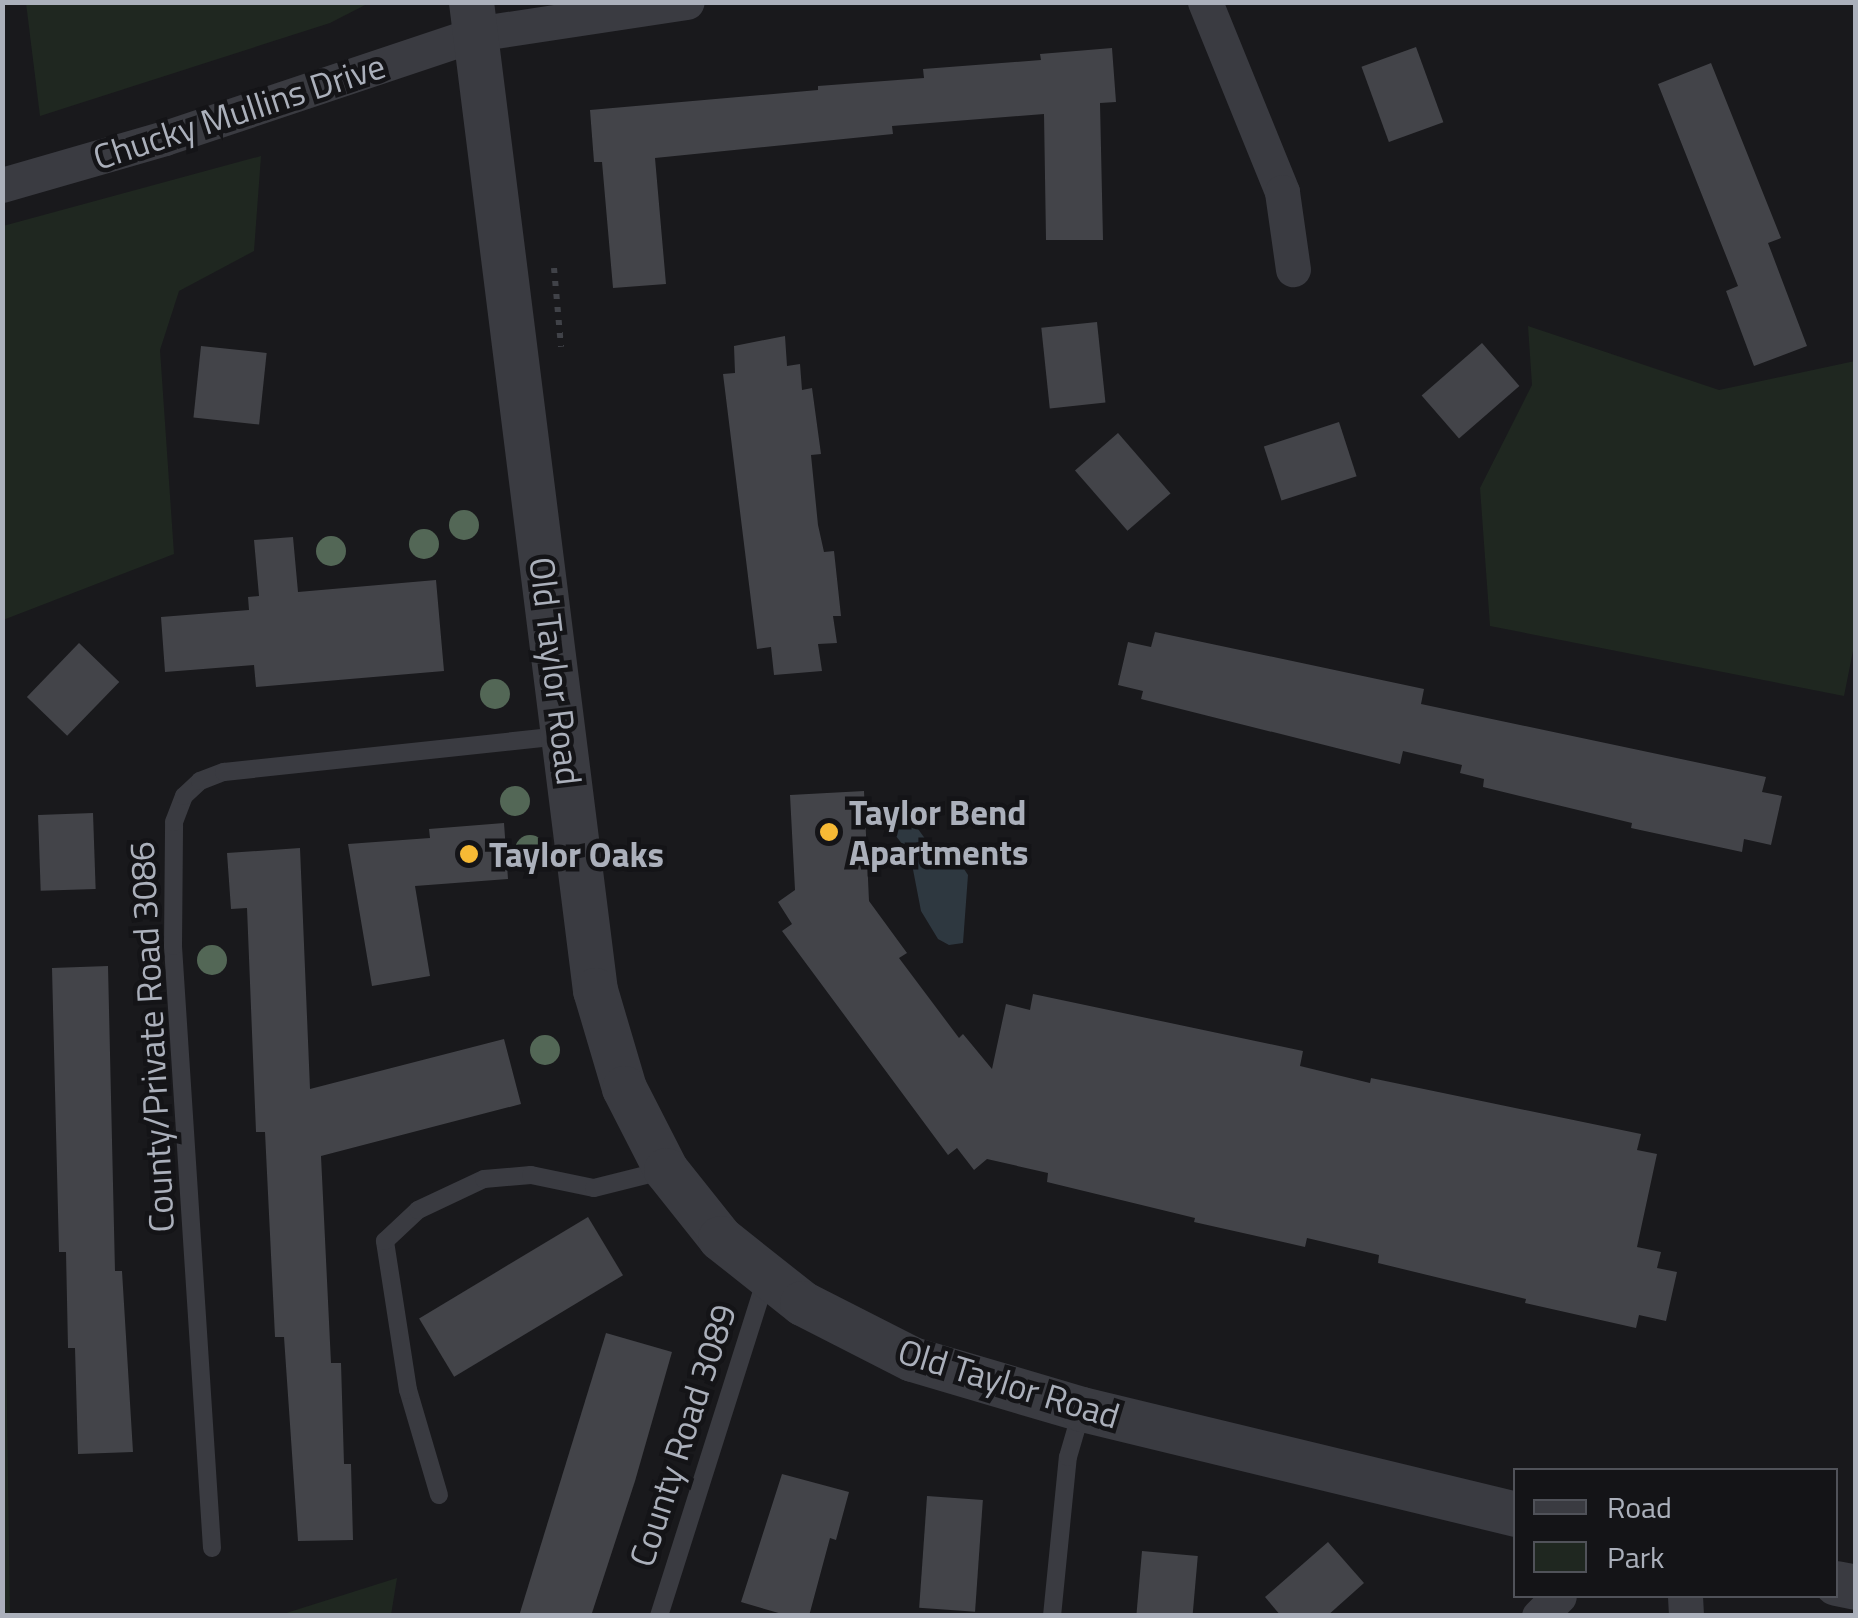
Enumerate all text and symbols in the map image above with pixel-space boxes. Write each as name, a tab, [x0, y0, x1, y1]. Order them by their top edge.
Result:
street label: Chucky Mullins Drive	[88, 44, 390, 178]
street label: Old Taylor Road	[521, 555, 591, 787]
place label: Taylor Bend Apartments	[849, 791, 1029, 873]
marker: Taylor Bend Apartments	[818, 821, 840, 843]
place label: Taylor Oaks	[489, 833, 664, 875]
street label: County/Private Road 3086	[120, 840, 182, 1234]
marker: Taylor Oaks	[458, 843, 480, 865]
street label: County Road 3089	[620, 1299, 744, 1571]
street label: Old Taylor Road	[893, 1329, 1125, 1437]
legend	[1513, 1468, 1838, 1598]
text: Road	[1607, 1484, 1672, 1530]
text: Park	[1607, 1534, 1664, 1580]

